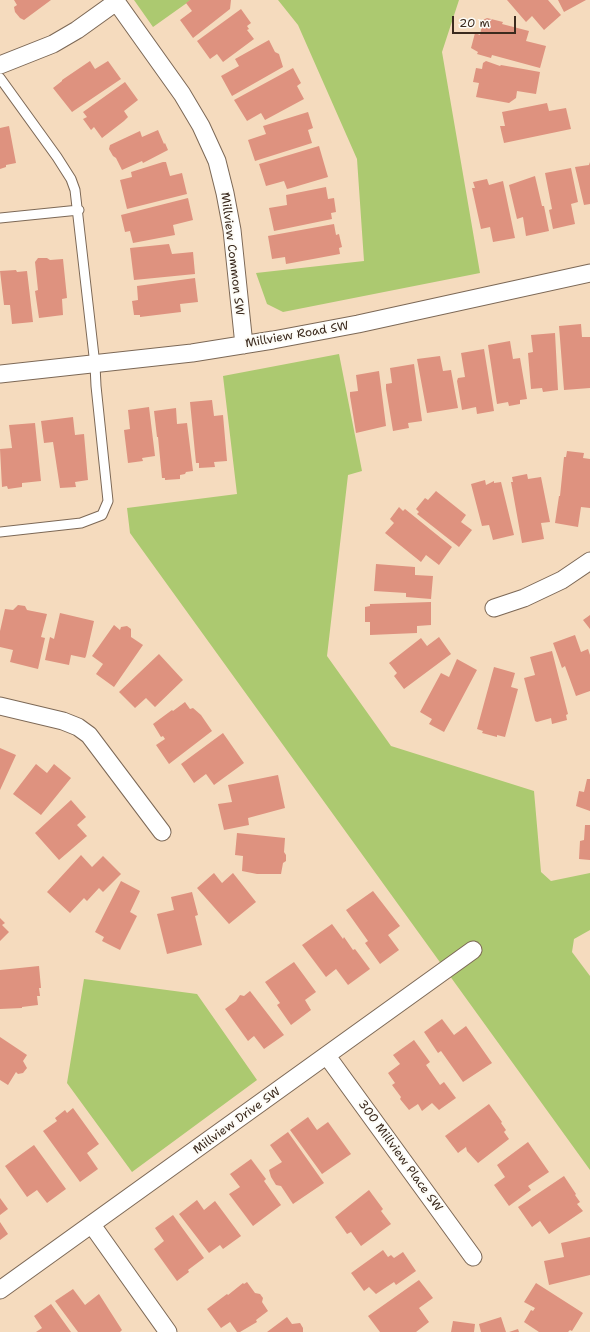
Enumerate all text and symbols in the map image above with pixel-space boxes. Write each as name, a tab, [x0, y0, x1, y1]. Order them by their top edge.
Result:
scale bar	[454, 8, 518, 34]
text: 20 m	[459, 15, 490, 31]
street label: Millview Common SW	[217, 191, 247, 317]
street label: Millview Road SW	[244, 319, 350, 351]
street label: Millview Drive SW	[191, 1085, 283, 1157]
street label: 300 Millview Place SW	[355, 1097, 445, 1215]

